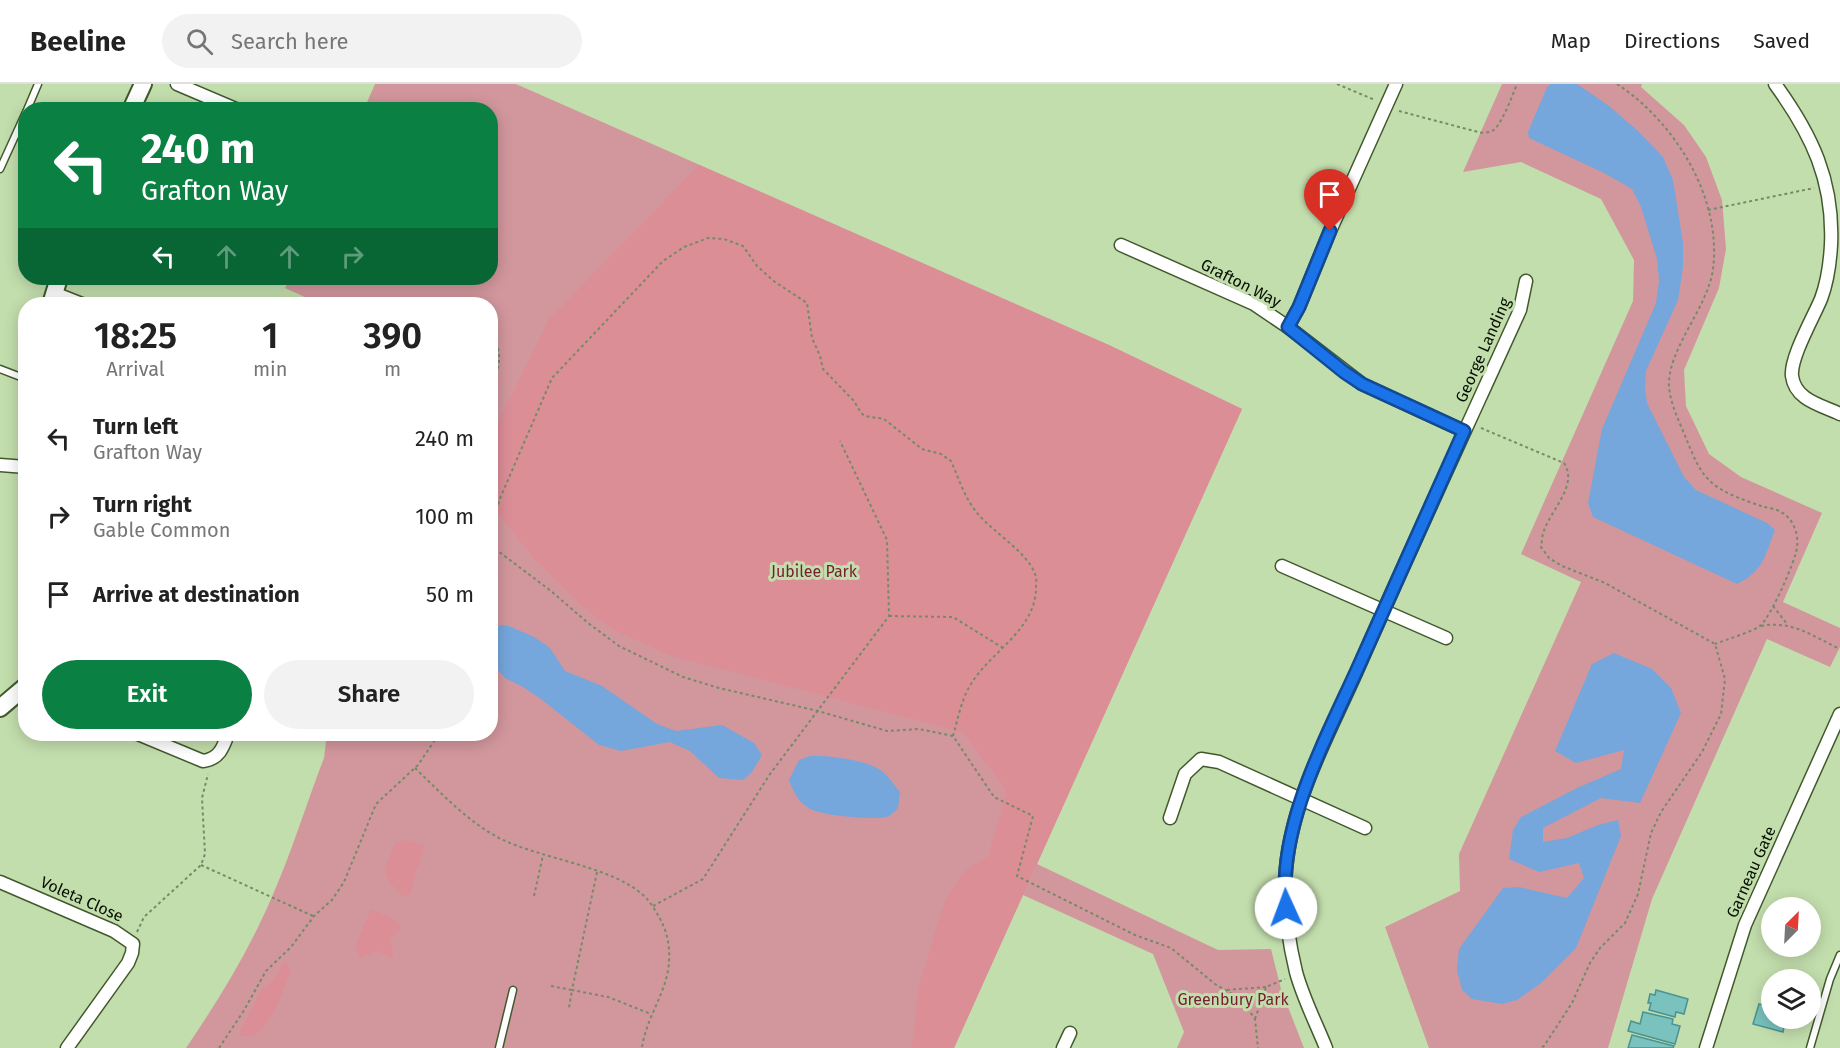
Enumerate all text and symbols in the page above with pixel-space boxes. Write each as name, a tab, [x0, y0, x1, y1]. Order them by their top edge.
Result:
search box	[162, 14, 582, 68]
text: Beeline	[30, 25, 126, 58]
icon: search	[183, 25, 216, 58]
text: Search here	[231, 28, 349, 55]
text: Map	[1551, 28, 1591, 54]
text: Directions	[1624, 28, 1720, 54]
text: Saved	[1753, 28, 1810, 54]
text: 240 m	[141, 124, 255, 174]
icon: left	[42, 126, 120, 204]
pin	[1304, 169, 1355, 231]
text: Grafton Way	[141, 175, 288, 207]
icon: arrive	[1313, 178, 1346, 211]
icon: left	[147, 240, 180, 273]
icon: ahead	[210, 240, 243, 273]
icon: ahead	[273, 240, 306, 273]
icon: right	[336, 240, 369, 273]
street label: Grafton Way	[1198, 255, 1284, 311]
street label: George Landing	[1451, 294, 1515, 405]
text: 18:25	[94, 314, 177, 358]
text: 1	[262, 314, 278, 358]
text: 390	[363, 314, 422, 358]
text: Arrival	[106, 357, 165, 381]
text: min	[253, 357, 287, 381]
text: m	[384, 357, 401, 381]
text: Turn left	[93, 413, 178, 440]
icon: left	[42, 422, 75, 455]
text: 240 m	[415, 425, 474, 452]
text: Grafton Way	[93, 440, 202, 464]
text: Turn right	[93, 491, 192, 518]
icon: right	[42, 500, 75, 533]
text: 100 m	[415, 503, 474, 530]
text: Gable Common	[93, 518, 231, 542]
park label: Jubilee Park	[771, 562, 858, 581]
icon: arrive	[42, 578, 75, 611]
text: Arrive at destination	[93, 581, 300, 608]
text: 50 m	[426, 581, 474, 608]
button: Exit	[42, 660, 252, 729]
button: Share	[264, 660, 474, 729]
street label: Garneau Gate	[1722, 823, 1780, 921]
street label: Voleta Close	[38, 872, 126, 926]
position arrow	[1254, 876, 1318, 940]
north arrow	[1761, 897, 1821, 957]
map controls	[1761, 897, 1821, 1029]
button: layers	[1761, 969, 1821, 1029]
park label: Greenbury Park	[1177, 990, 1289, 1009]

